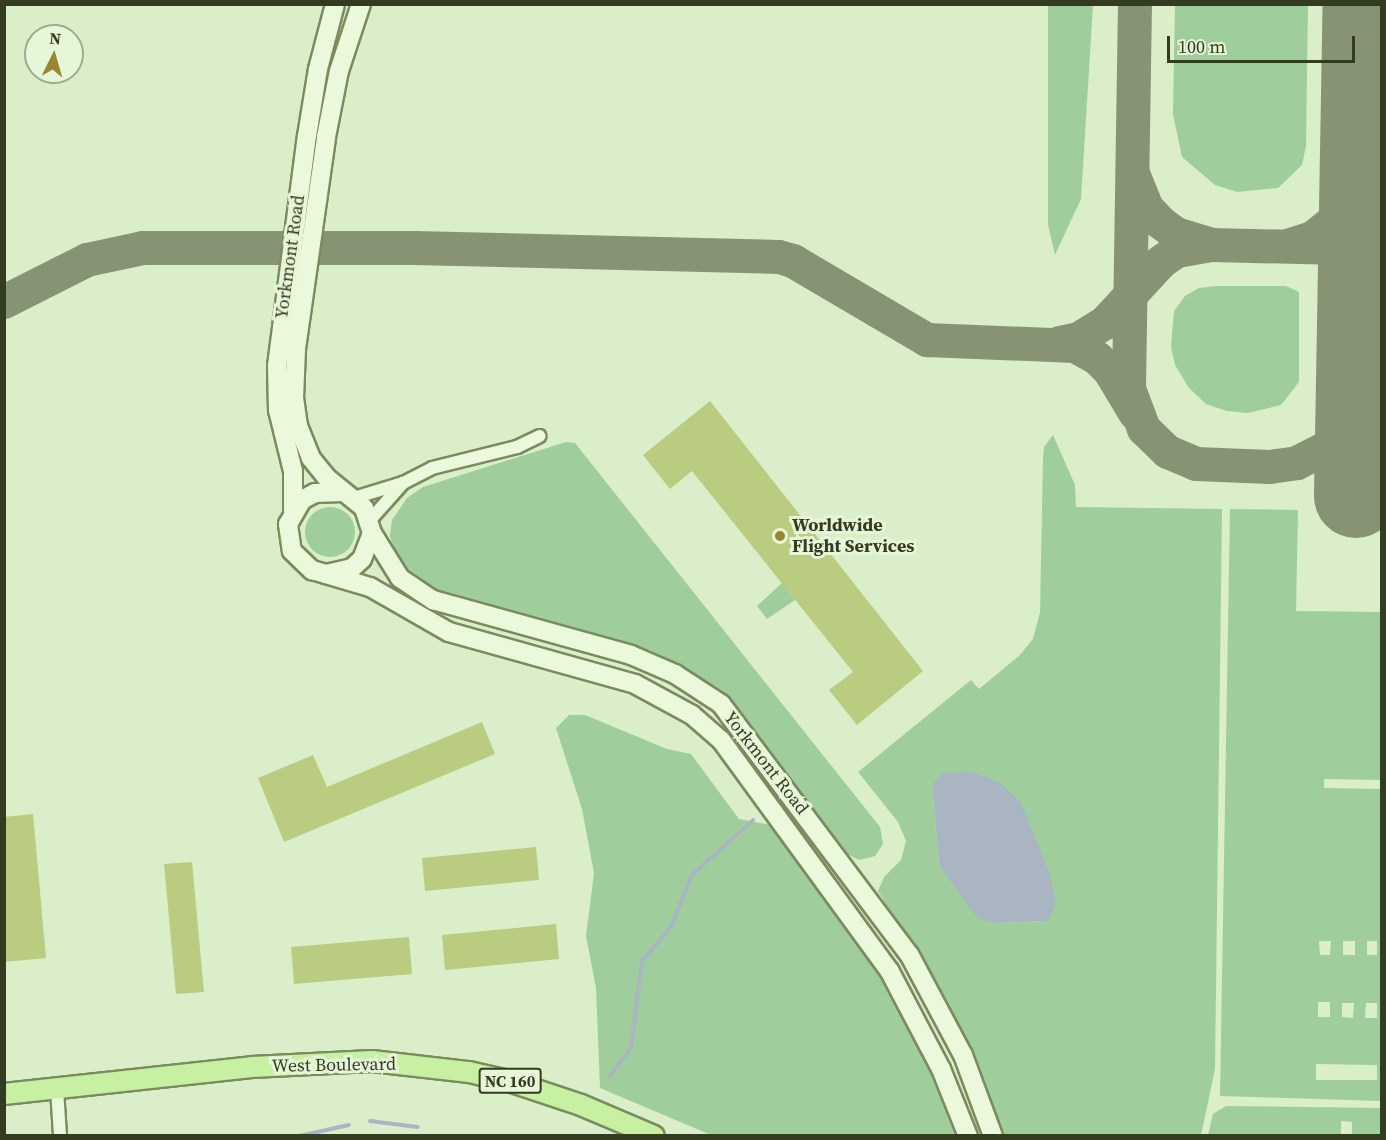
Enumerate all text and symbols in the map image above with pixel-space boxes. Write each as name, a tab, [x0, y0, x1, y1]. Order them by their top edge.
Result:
north arrow	[24, 24, 84, 84]
scale bar	[1170, 24, 1358, 62]
text: N	[49, 27, 62, 50]
text: 100 m	[1178, 34, 1225, 59]
street label: Yorkmont Road	[271, 194, 309, 320]
place label: Worldwide Flight Services	[792, 515, 914, 558]
marker: Worldwide Flight Services	[773, 529, 787, 543]
street label: Yorkmont Road	[719, 707, 813, 819]
street label: West Boulevard	[272, 1053, 396, 1077]
road number: NC 160	[478, 1068, 542, 1094]

